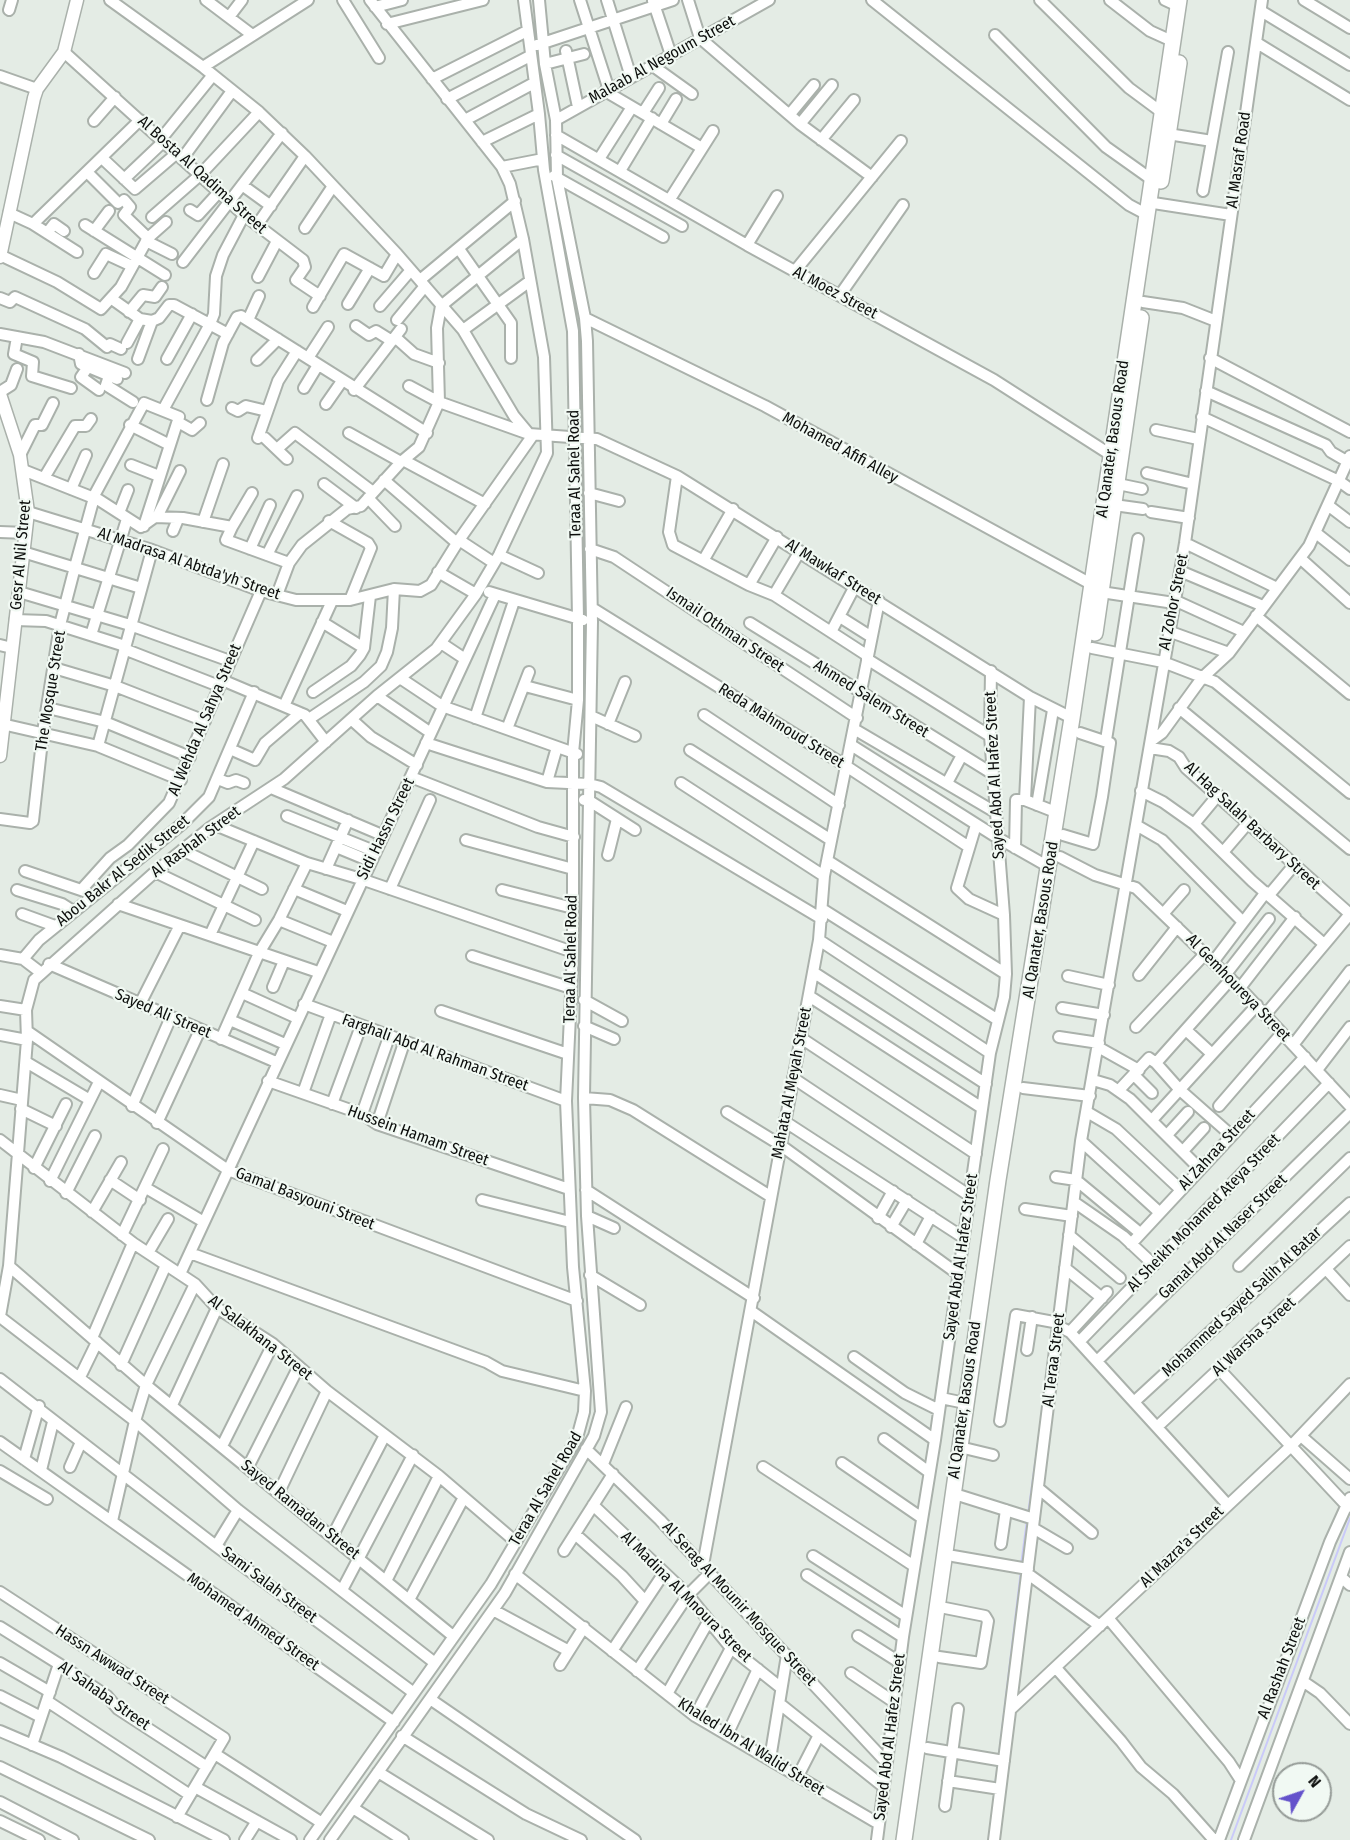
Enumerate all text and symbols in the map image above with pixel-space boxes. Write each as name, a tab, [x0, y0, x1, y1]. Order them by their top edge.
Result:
street label: Malaab Al Negoum Street	[585, 12, 739, 108]
street label: Al Masraf Road	[1223, 111, 1255, 209]
street label: Al Bosta Al Qadima Street	[133, 112, 271, 238]
street label: Al Moez Street	[789, 263, 881, 323]
street label: Al Qanater, Basous Road	[1092, 359, 1134, 519]
street label: Mohamed Afifi Alley	[779, 408, 901, 488]
street label: Teraa Al Sahel Road	[564, 410, 586, 538]
street label: Gesr Al Nil Street	[7, 499, 35, 611]
street label: Al Madrasa Al Abtda'yh Street	[95, 524, 283, 604]
street label: Al Mawkaf Street	[782, 535, 884, 609]
street label: Al Zohor Street	[1155, 552, 1193, 652]
street label: Ismail Othman Street	[662, 583, 788, 677]
street label: The Mosque Street	[32, 629, 70, 753]
street label: Al Wehda Al Sahya Street	[164, 641, 246, 799]
street label: Ahmed Salem Street	[810, 656, 932, 742]
street label: Reda Mahmoud Street	[714, 679, 848, 773]
street label: Sayed Abd Al Hafez Street	[981, 691, 1009, 859]
street label: Al Hag Salah Barbary Street	[1180, 758, 1324, 894]
street label: Sidi Hassn Street	[353, 775, 419, 883]
street label: Al Rashah Street	[147, 802, 245, 882]
street label: Abou Bakr Al Sedik Street	[52, 811, 194, 931]
street label: Al Qanater, Basous Road	[1019, 840, 1063, 1000]
street label: Teraa Al Sahel Road	[560, 895, 582, 1023]
street label: Al Gemhoureya Street	[1182, 930, 1294, 1046]
street label: Sayed Ali Street	[112, 985, 214, 1043]
street label: Mahata Al Meyah Street	[768, 1006, 816, 1160]
street label: Farghali Abd Al Rahman Street	[339, 1010, 531, 1096]
street label: Hussein Hamam Street	[345, 1102, 491, 1170]
street label: Al Zahraa Street	[1175, 1106, 1259, 1194]
street label: Al Sheikh Mohamed Ateya Street	[1123, 1130, 1285, 1296]
street label: Gamal Basyouni Street	[233, 1164, 377, 1234]
street label: Gamal Abd Al Naser Street	[1155, 1171, 1291, 1303]
street label: Sayed Abd Al Hafez Street	[940, 1172, 982, 1342]
street label: Mohammed Sayed Salih Al Batar	[1158, 1223, 1326, 1381]
street label: Al Salakhana Street	[204, 1291, 316, 1385]
street label: Al Warsha Street	[1208, 1293, 1300, 1381]
street label: Al Teraa Street	[1039, 1312, 1069, 1408]
street label: Al Qanater, Basous Road	[944, 1320, 986, 1480]
street label: Teraa Al Sahel Road	[506, 1429, 586, 1549]
street label: Sayed Ramadan Street	[237, 1456, 363, 1564]
street label: Al Mazra'a Street	[1136, 1502, 1228, 1592]
street label: Al Serag Al Mounir Mosque Street	[658, 1518, 820, 1690]
street label: Al Madina Al Mnoura Street	[617, 1528, 755, 1666]
street label: Sami Salah Street	[217, 1543, 321, 1627]
street label: Mohamed Ahmed Street	[183, 1569, 323, 1675]
street label: Al Rashah Street	[1254, 1614, 1310, 1722]
street label: Hassn Awwad Street	[51, 1621, 173, 1709]
street label: Sayed Abd Al Hafez Street	[870, 1652, 910, 1822]
street label: Al Sahaba Street	[54, 1657, 154, 1735]
street label: Khaled Ibn Al Walid Street	[674, 1694, 828, 1800]
north arrow	[1272, 1762, 1332, 1822]
text: N	[1304, 1772, 1325, 1791]

